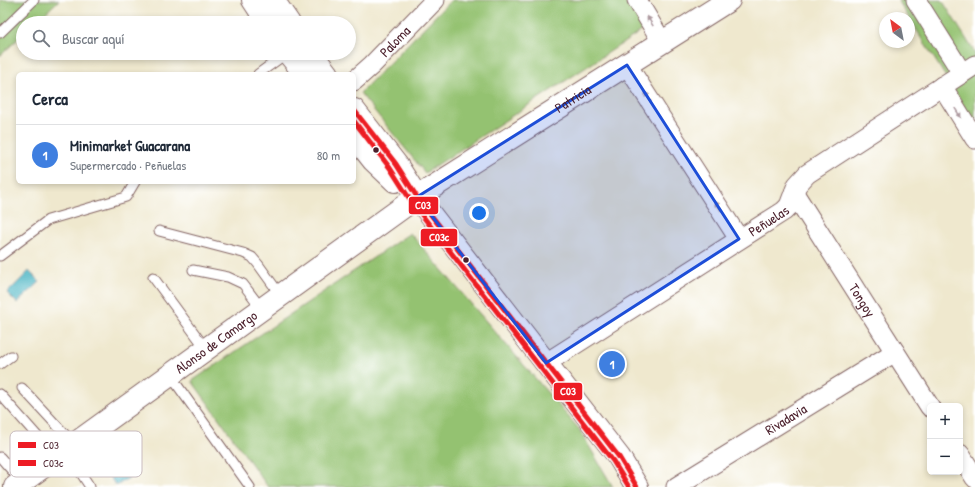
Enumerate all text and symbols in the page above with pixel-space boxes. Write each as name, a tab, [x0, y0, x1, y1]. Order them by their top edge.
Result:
north arrow	[879, 12, 915, 48]
one-way arrow	[646, 15, 653, 27]
search box	[16, 16, 356, 60]
street label: Paloma	[375, 21, 414, 61]
icon: search	[30, 27, 52, 49]
text: Buscar aquí	[62, 28, 125, 49]
street label: Patricia	[551, 79, 595, 117]
text: Cerca	[32, 87, 68, 110]
one-way arrow	[644, 92, 652, 102]
one-way arrow	[955, 107, 962, 119]
text: Minimarket Guacarana	[70, 135, 190, 156]
unlabelled marker	[371, 145, 381, 155]
text: 1	[43, 146, 47, 164]
text: 80 m	[317, 146, 340, 164]
text: Supermercado · Peñuelas	[70, 156, 186, 174]
line badge: C03	[408, 196, 439, 215]
text: C03	[415, 198, 431, 212]
one-way arrow	[714, 201, 722, 211]
street label: Peñuelas	[744, 201, 793, 240]
your location	[469, 203, 489, 223]
line badge: C03c	[420, 228, 458, 247]
text: C03c	[429, 230, 450, 244]
unlabelled marker	[461, 255, 471, 265]
street label: Tongoy	[845, 279, 880, 321]
street label: Alonso de Camargo	[171, 305, 261, 377]
pin: 1	[599, 349, 625, 379]
line badge: C03	[553, 382, 583, 401]
text: C03	[560, 384, 576, 398]
street label: Rivadavia	[761, 399, 810, 439]
map controls	[927, 403, 963, 475]
button: +	[927, 403, 963, 439]
legend	[10, 431, 142, 477]
text: C03	[43, 438, 59, 452]
button: −	[927, 439, 963, 475]
text: C03c	[43, 456, 64, 470]

